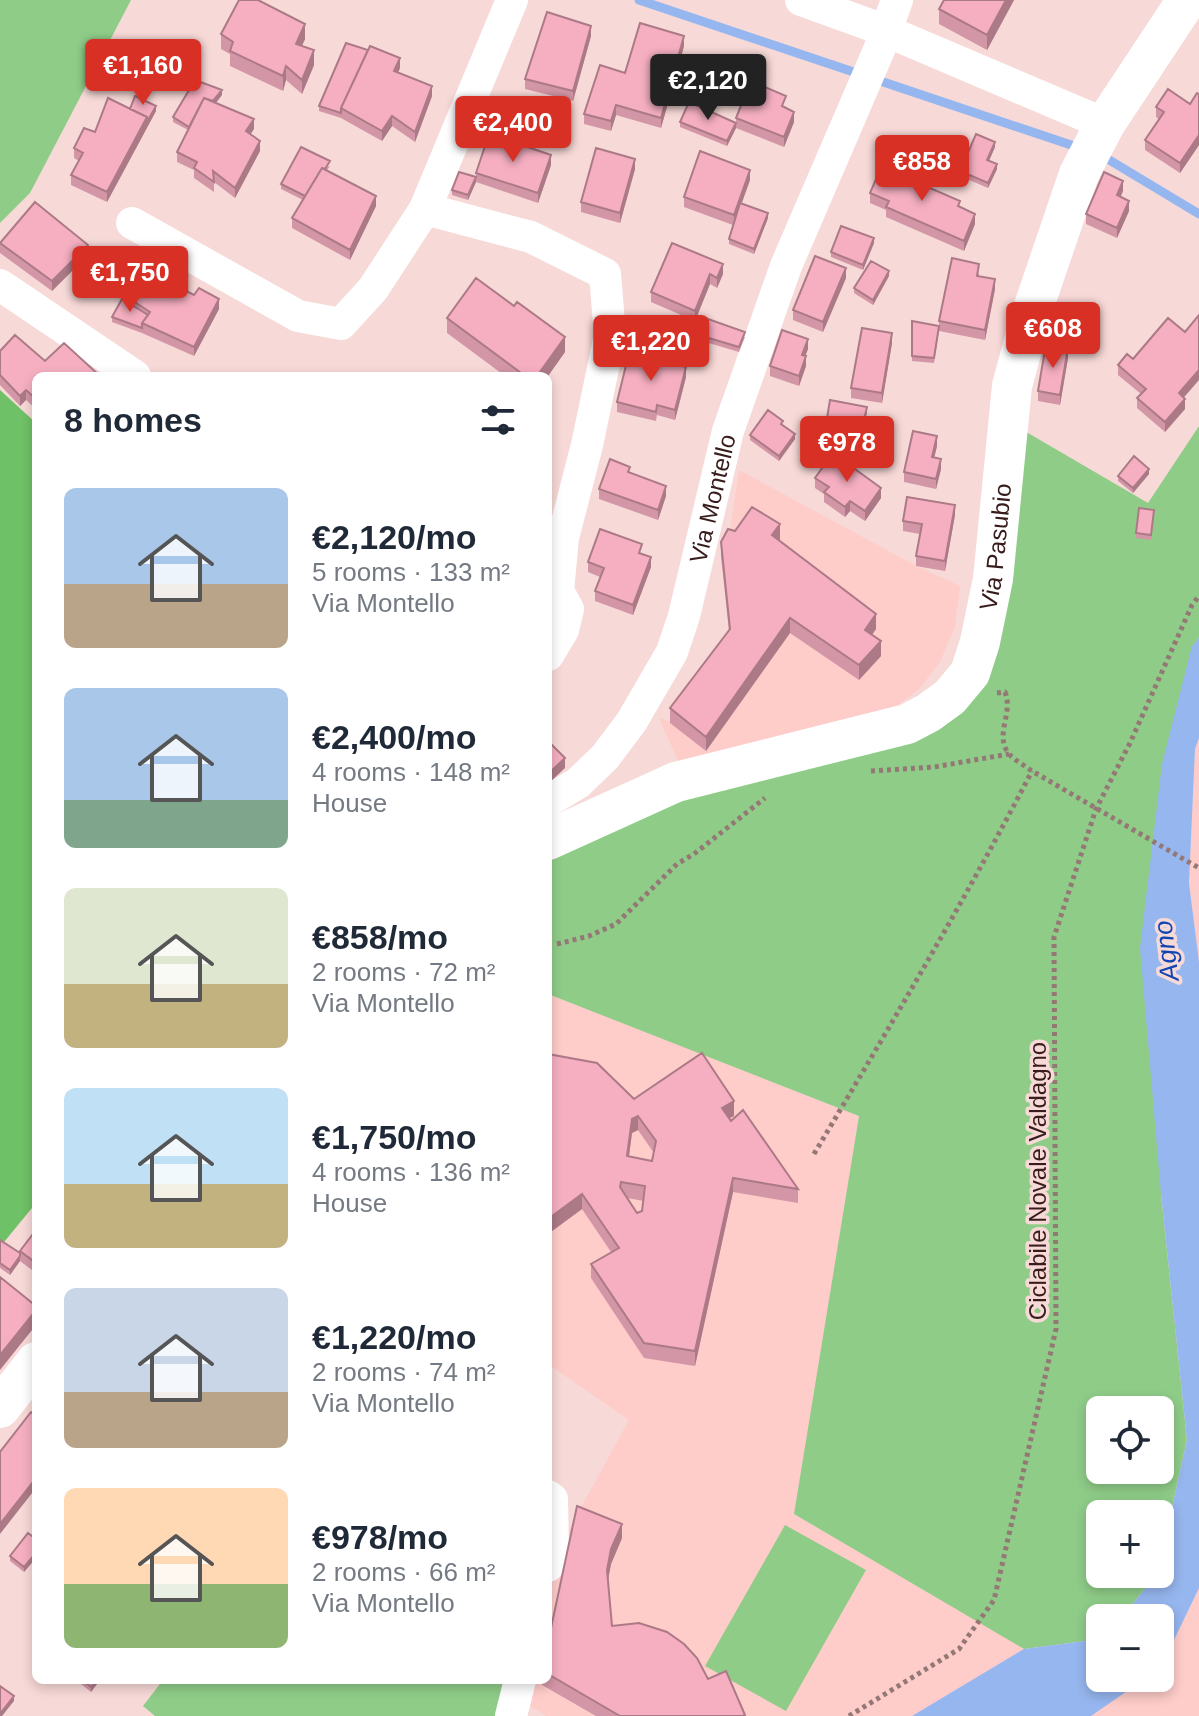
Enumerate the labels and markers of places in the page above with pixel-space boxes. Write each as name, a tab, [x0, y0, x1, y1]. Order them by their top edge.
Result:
pin: €1,160	[78, 39, 208, 107]
pin: €2,120	[643, 54, 773, 122]
pin: €2,400	[448, 96, 578, 164]
pin: €858	[875, 135, 969, 203]
pin: €1,750	[65, 246, 195, 314]
pin: €608	[1006, 302, 1100, 370]
pin: €1,220	[586, 315, 716, 383]
pin: €978	[800, 416, 894, 484]

